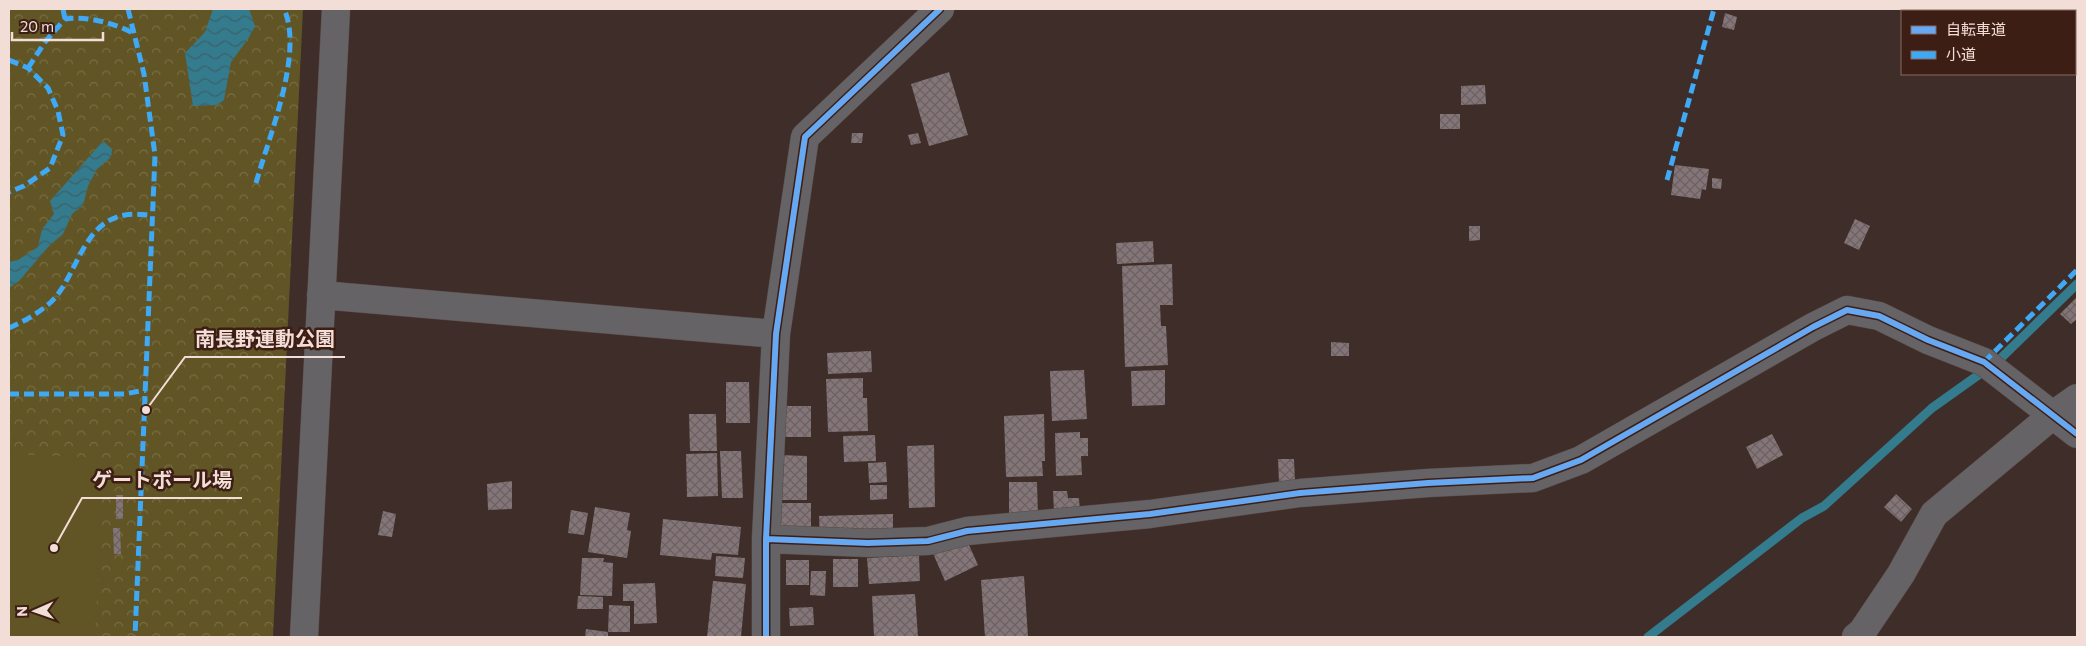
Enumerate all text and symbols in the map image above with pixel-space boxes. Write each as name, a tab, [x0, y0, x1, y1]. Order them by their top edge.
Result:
scale bar	[12, 10, 104, 42]
legend	[1901, 10, 2076, 75]
text: 20 m	[20, 17, 54, 35]
text: 自転車道	[1946, 20, 2006, 38]
text: 小道	[1946, 45, 1976, 63]
callout: 南長野運動公園	[185, 322, 345, 357]
text: 南長野運動公園	[195, 326, 335, 350]
callout: ゲートボール場	[82, 463, 242, 498]
text: ゲートボール場	[92, 467, 232, 491]
north arrow	[10, 586, 60, 636]
text: N	[13, 606, 30, 617]

